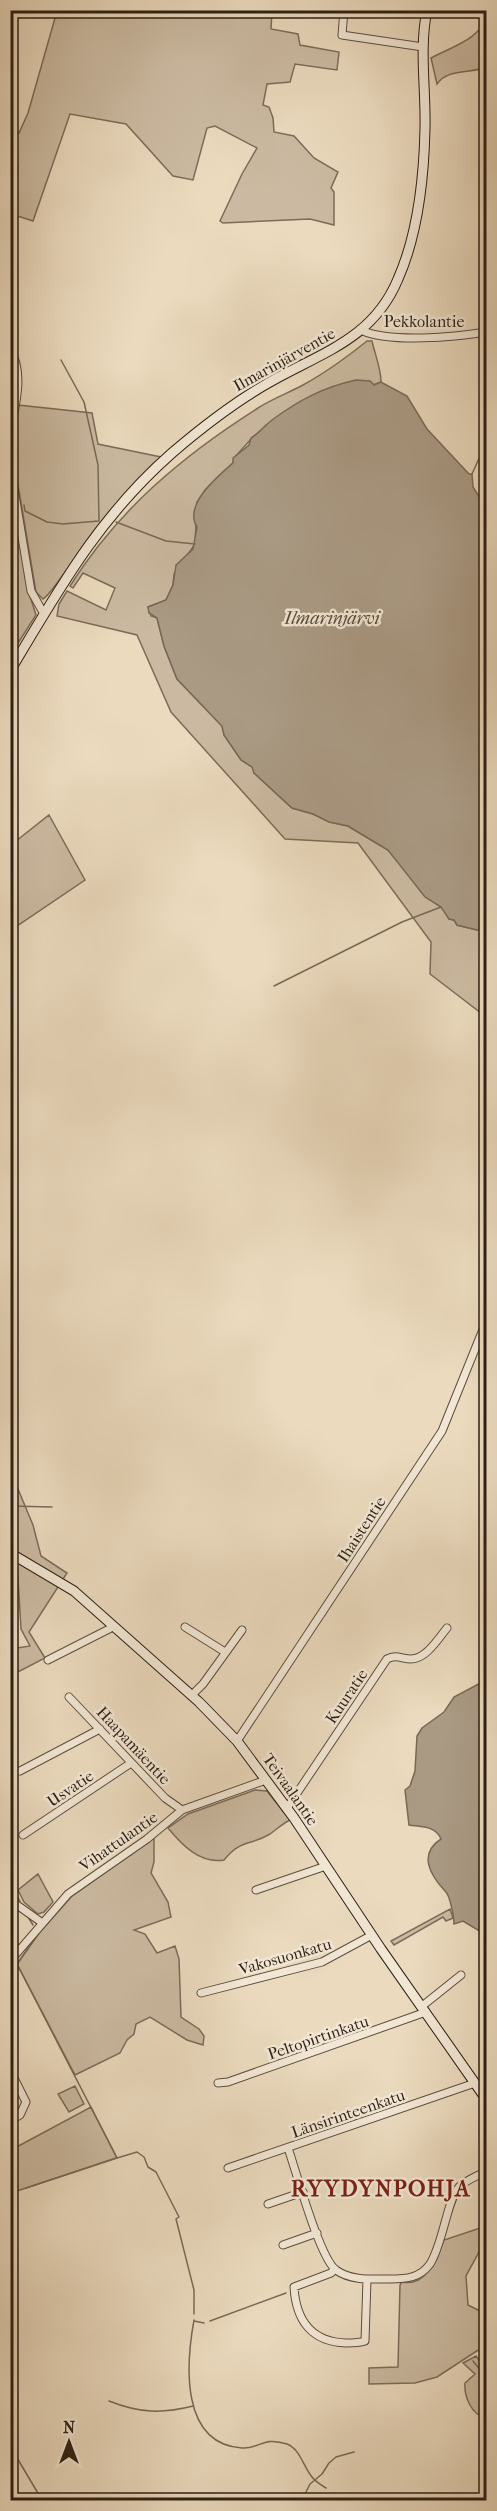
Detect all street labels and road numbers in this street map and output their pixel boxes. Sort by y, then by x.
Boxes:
street label: Pekkolantie [384,312,464,331]
street label: Ilmarinjärventie [230,324,339,395]
street label: Ihaistentie [333,1493,390,1566]
street label: Kuuratie [321,1665,372,1727]
street label: Haapamäentie [93,1702,175,1788]
street label: Teivaalantie [259,1750,322,1829]
street label: Usvatie [43,1766,97,1811]
street label: Vihattulantie [75,1807,161,1876]
street label: Vakosuonkatu [236,1934,334,1979]
street label: Peltopirtinkatu [265,2011,371,2064]
street label: Länsirinteenkatu [289,2085,407,2142]

